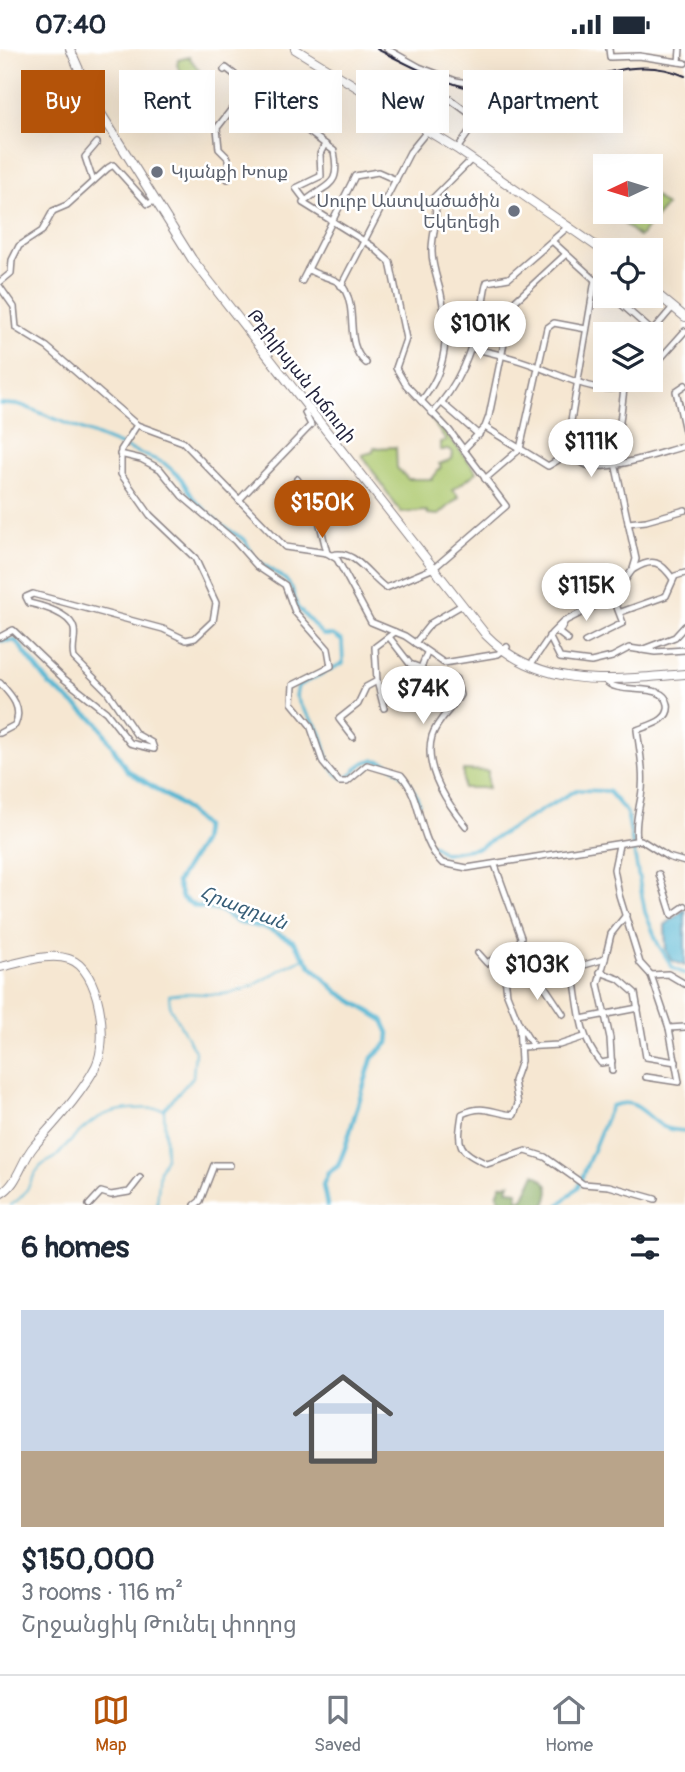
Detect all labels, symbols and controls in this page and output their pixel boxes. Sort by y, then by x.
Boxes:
text: 07:40 [35,9,106,41]
chip: Buy [21,70,105,133]
chip: Rent [119,70,215,133]
chip: Filters [229,70,342,133]
chip: New [356,70,449,133]
chip: Apartment [463,70,623,133]
north arrow [593,154,663,224]
map controls [593,154,663,392]
place label: Կյանքի Խոսք [171,161,288,184]
marker: Կյանքի Խոսք [149,164,165,180]
place label: Սուրբ Աստվածածին Եկեղեցի [316,190,500,234]
marker: Սուրբ Աստվածածին Եկեղեցի [506,203,522,219]
button: locate [593,238,663,308]
pin: $101K [431,301,529,361]
street label: Թբիլիսյան խճուղի [242,305,361,448]
text: $101K [450,309,510,338]
button: layers [593,322,663,392]
pin: $111K [542,419,640,479]
text: $111K [564,427,618,456]
pin: $150K [273,481,371,540]
text: $150K [290,488,354,517]
pin: $115K [537,563,635,623]
text: $115K [558,571,614,600]
pin: $74K [382,667,464,726]
text: $74K [397,674,449,703]
water label: Հրազդան [197,880,292,936]
pin: $103K [488,943,586,1002]
text: $103K [505,950,569,979]
icon: filters [626,1228,664,1266]
text: 6 homes [21,1229,129,1266]
icon: home [280,1356,406,1482]
text: $150,000 [21,1541,155,1578]
text: 3 rooms · 116 m² [21,1578,183,1607]
text: Շրջանցիկ Թունել փողոց [21,1610,297,1639]
tab: Map [92,1691,130,1757]
tab: Saved [314,1691,361,1757]
tab: Home [545,1691,593,1757]

